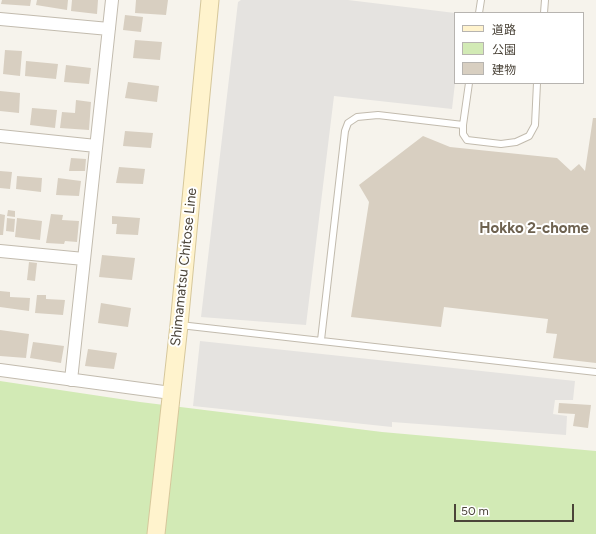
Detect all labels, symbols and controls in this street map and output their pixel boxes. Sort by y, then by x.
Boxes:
legend [454,12,584,84]
text: 道路 [492,23,516,37]
text: 公園 [492,43,516,57]
text: 建物 [492,63,516,77]
street label: Shimamatsu Chitose Line [167,187,201,347]
district label: Hokko 2-chome [479,220,589,238]
scale bar [456,496,576,522]
text: 50 m [461,504,489,518]

